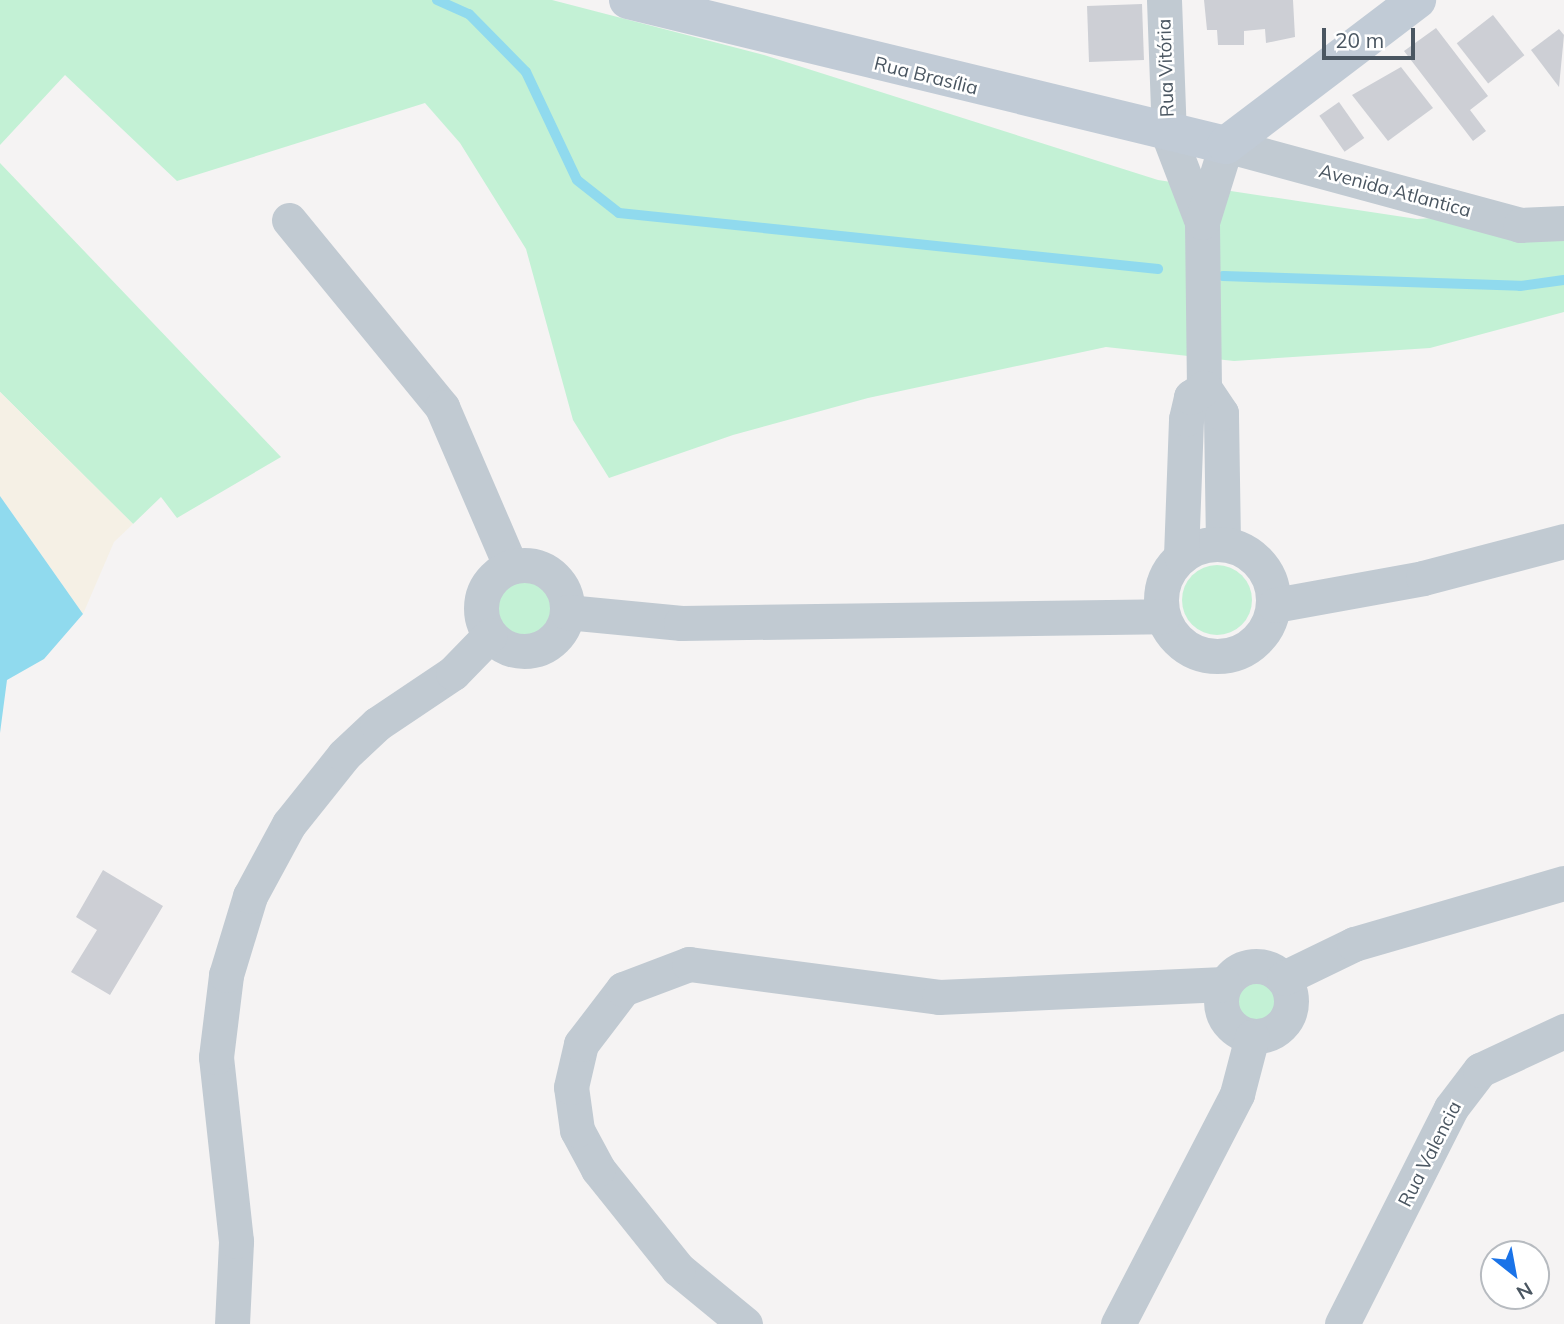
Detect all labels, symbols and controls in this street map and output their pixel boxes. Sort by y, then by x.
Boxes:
scale bar [1326,14,1419,58]
street label: Rua Vitória [1153,18,1179,118]
text: 20 m [1335,27,1384,53]
street label: Rua Brasília [872,52,980,100]
street label: Avenida Atlantica [1316,160,1474,222]
street label: Rua Valencia [1394,1097,1466,1211]
north arrow [1480,1240,1550,1310]
text: N [1512,1277,1537,1305]

